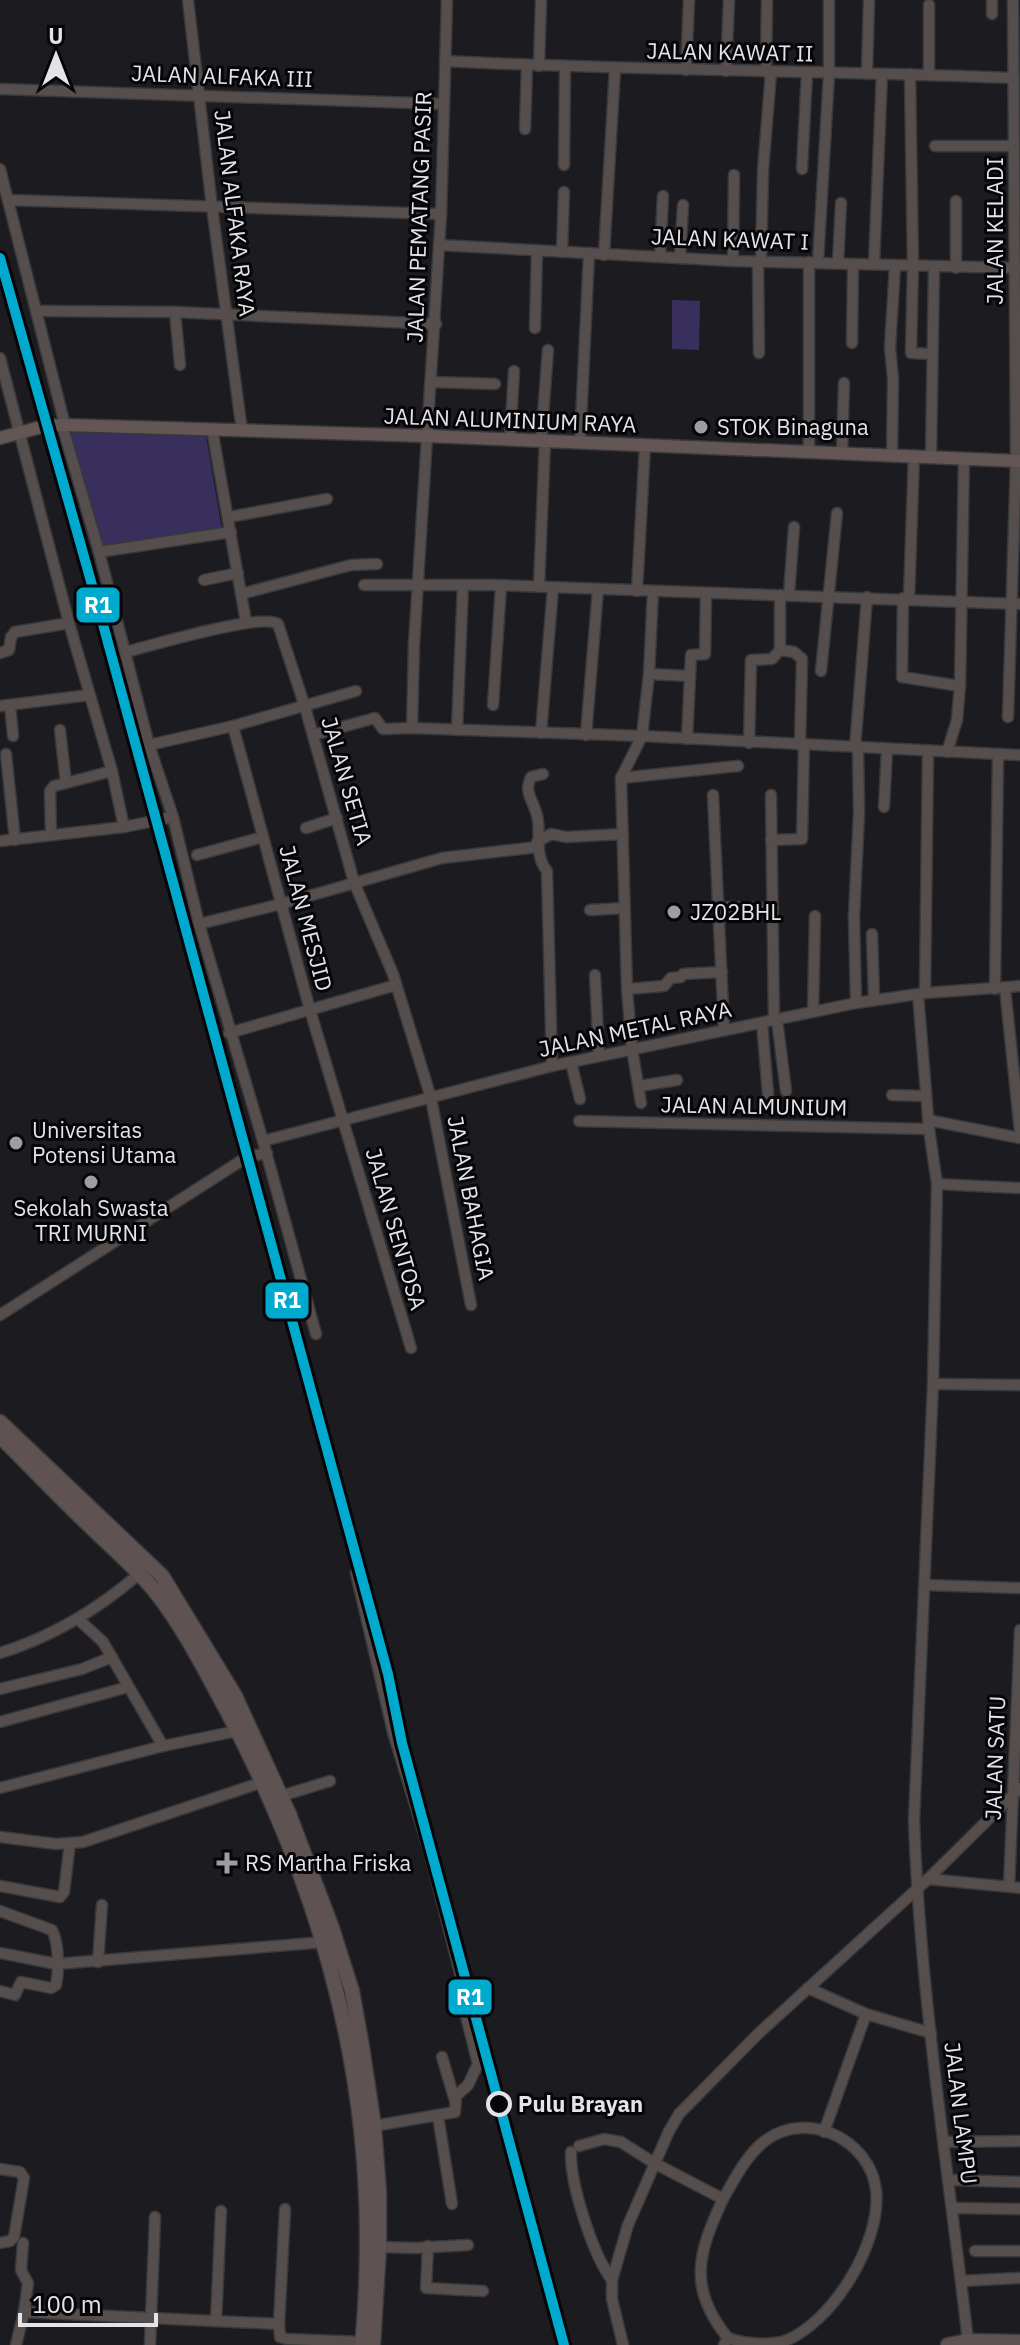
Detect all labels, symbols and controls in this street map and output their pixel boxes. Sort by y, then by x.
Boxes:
north arrow [16,16,96,96]
text: U [48,21,64,50]
street label: JALAN KAWAT II [646,36,814,67]
street label: JALAN ALFAKA III [131,58,313,93]
street label: JALAN PEMATANG PASIR [400,91,437,343]
street label: JALAN ALFAKA RAYA [208,108,263,318]
street label: JALAN KELADI [980,157,1009,305]
street label: JALAN KAWAT I [650,221,810,256]
street label: JALAN ALUMINIUM RAYA [383,401,637,438]
place label: STOK Binaguna [717,412,869,441]
marker: STOK Binaguna [692,418,710,436]
line badge: R1 [75,586,121,624]
text: R1 [84,590,112,619]
street label: JALAN SETIA [315,713,380,849]
street label: JALAN MESJID [273,842,340,994]
place label: JZ02BHL [690,897,781,926]
marker: JZ02BHL [665,903,683,921]
street label: JALAN METAL RAYA [536,994,734,1063]
street label: JALAN ALMUNIUM [661,1089,848,1122]
street label: JALAN BAHAGIA [441,1113,502,1283]
place label: Universitas Potensi Utama [32,1115,176,1169]
marker: Universitas Potensi Utama [7,1134,25,1152]
street label: JALAN SENTOSA [359,1144,433,1313]
marker: Sekolah Swasta TRI MURNI [82,1173,100,1191]
place label: Sekolah Swasta TRI MURNI [13,1193,169,1247]
line badge: R1 [264,1281,310,1320]
text: R1 [273,1285,301,1314]
street label: JALAN SATU [978,1695,1011,1821]
place label: RS Martha Friska [245,1848,412,1877]
marker: RS Martha Friska [216,1852,238,1874]
line badge: R1 [447,1978,493,2016]
text: R1 [456,1982,484,2011]
street label: JALAN LAMPU [938,2040,985,2186]
place label: Pulu Brayan [518,2089,643,2118]
marker: Pulu Brayan [487,2092,511,2116]
scale bar [20,2277,156,2327]
text: 100 m [32,2288,102,2320]

